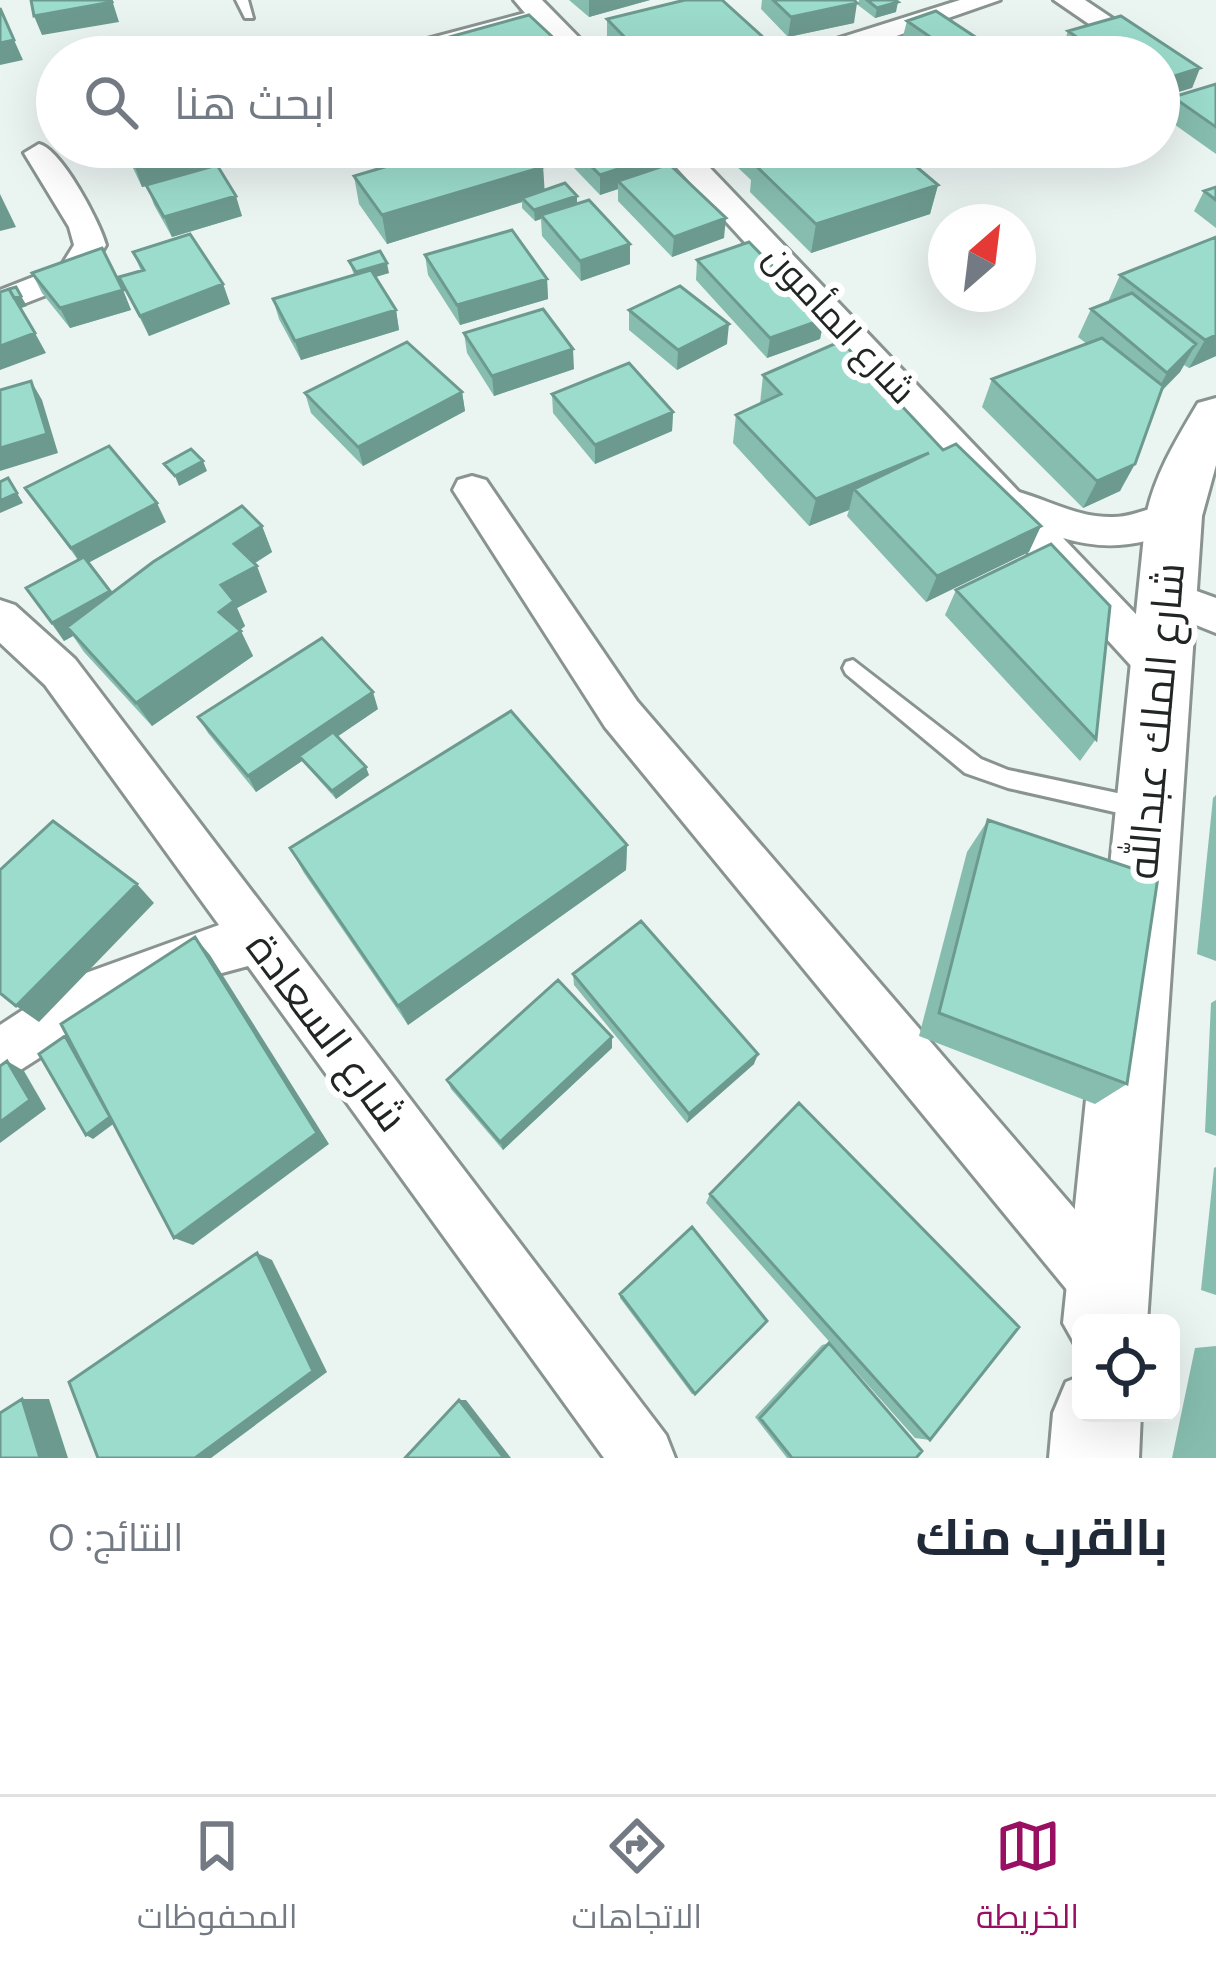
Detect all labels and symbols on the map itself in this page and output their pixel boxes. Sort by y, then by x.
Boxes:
north arrow [928,204,1036,312]
street label: شارع المأمون [753,234,926,414]
street label: شارع الملك عبدالله [1115,561,1197,881]
street label: شارع السعادة [234,921,420,1143]

